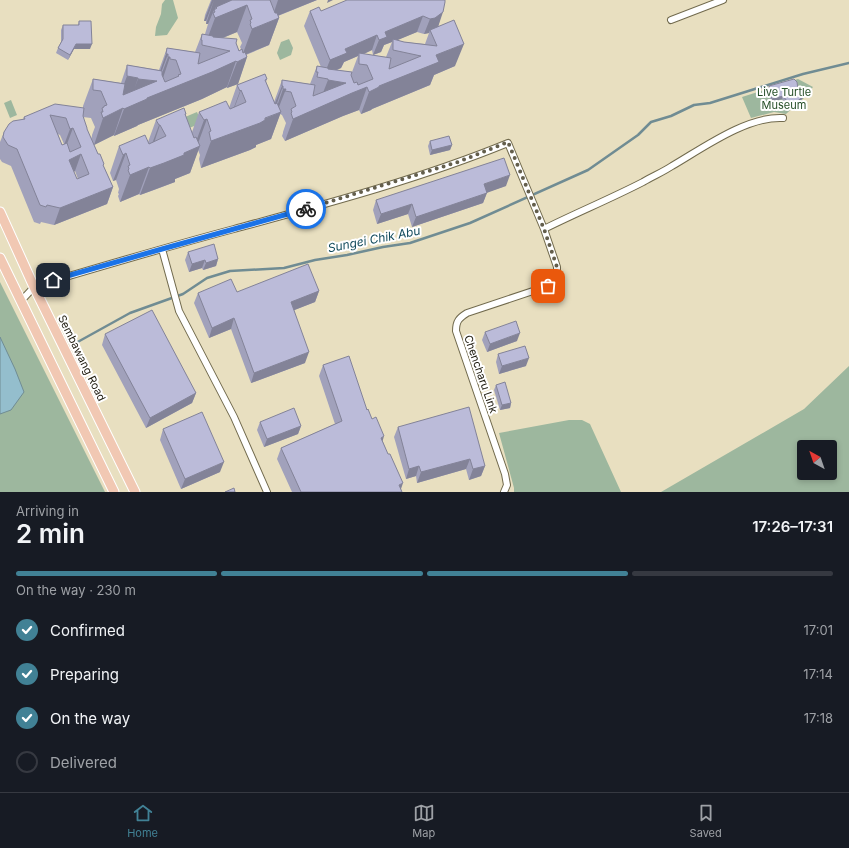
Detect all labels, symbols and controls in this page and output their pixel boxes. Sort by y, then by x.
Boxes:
park label: Live Turtle Museum [757,85,811,112]
courier [286,189,326,229]
icon: bike [295,198,317,220]
water label: Sungei Chik Abu [326,223,422,255]
pin [36,263,70,297]
icon: home [42,269,64,291]
pin [531,269,565,303]
icon: bag [537,275,559,297]
street label: Sembawang Road [55,313,109,403]
street label: Chencharu Link [461,333,501,415]
north arrow [797,440,837,480]
map controls [797,440,837,480]
text: Arriving in [16,503,79,519]
text: 17:26–17:31 [752,517,833,536]
text: 2 min [16,518,85,549]
text: On the way · 230 m [16,582,136,598]
icon: check [16,619,38,641]
text: Confirmed [50,621,125,640]
text: 17:01 [804,622,833,638]
icon: check [16,663,38,685]
text: Preparing [50,665,119,684]
text: 17:14 [803,666,833,682]
icon: check [16,707,38,729]
text: On the way [50,709,130,728]
text: 17:18 [804,710,833,726]
text: Delivered [50,753,117,772]
tab: Home [127,802,158,840]
tab: Map [412,802,435,840]
tab: Saved [690,802,722,840]

